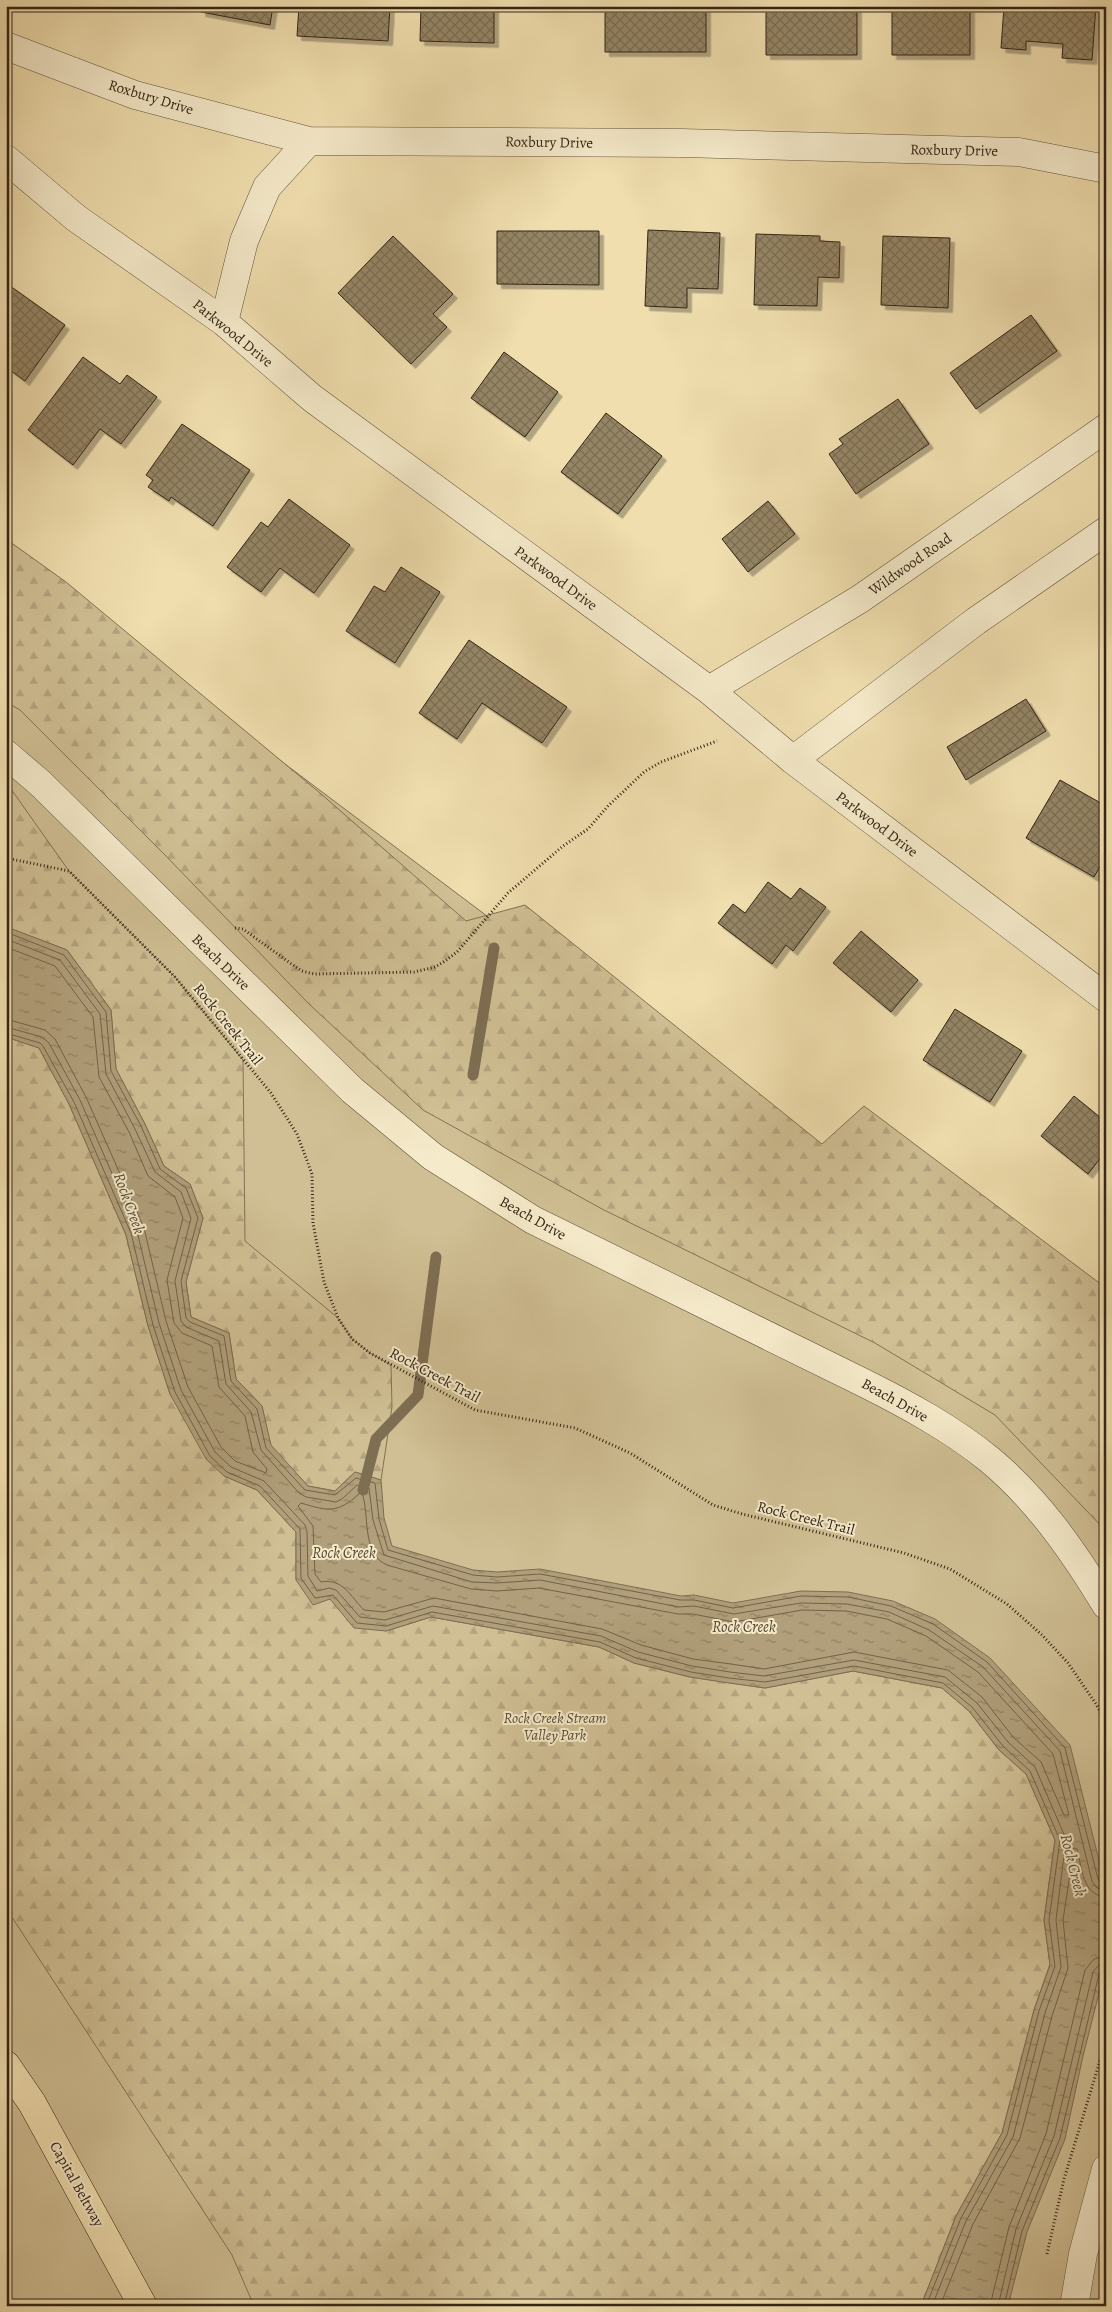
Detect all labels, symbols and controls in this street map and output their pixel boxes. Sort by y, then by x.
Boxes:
street label: Roxbury Drive [106,75,196,120]
street label: Roxbury Drive [505,131,593,153]
street label: Roxbury Drive [910,139,998,161]
street label: Parkwood Drive [189,294,278,372]
street label: Wildwood Road [864,527,956,601]
street label: Parkwood Drive [510,541,602,615]
street label: Parkwood Drive [832,786,922,862]
street label: Beach Drive [188,929,255,995]
street label: Rock Creek Trail [189,979,267,1069]
water label: Rock Creek [108,1170,150,1237]
street label: Beach Drive [496,1191,570,1245]
street label: Rock Creek Trail [386,1343,484,1407]
street label: Beach Drive [858,1373,932,1427]
street label: Rock Creek Trail [755,1496,857,1540]
water label: Rock Creek [312,1542,376,1564]
water label: Rock Creek [712,1616,776,1638]
park label: Rock Creek Stream Valley Park [504,1708,606,1745]
water label: Rock Creek [1055,1832,1091,1899]
street label: Capital Beltway [45,2138,109,2231]

